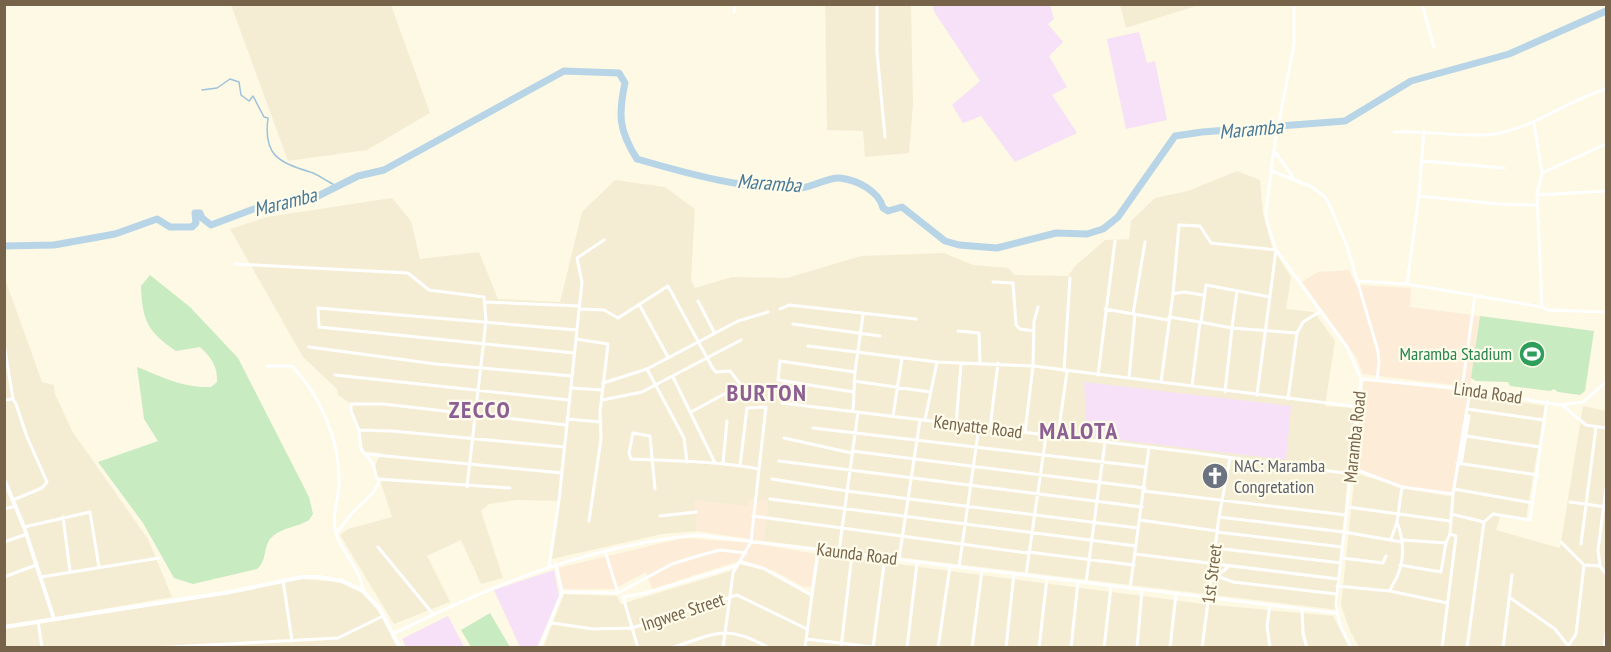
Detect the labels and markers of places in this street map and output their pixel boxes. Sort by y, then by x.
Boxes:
sports icon: Maramba Stadium [1517,339,1547,369]
place label: Maramba Stadium [1400,342,1512,365]
place label: NAC: Maramba Congretation [1234,454,1325,498]
church icon: NAC: Maramba Congretation [1200,461,1230,491]

